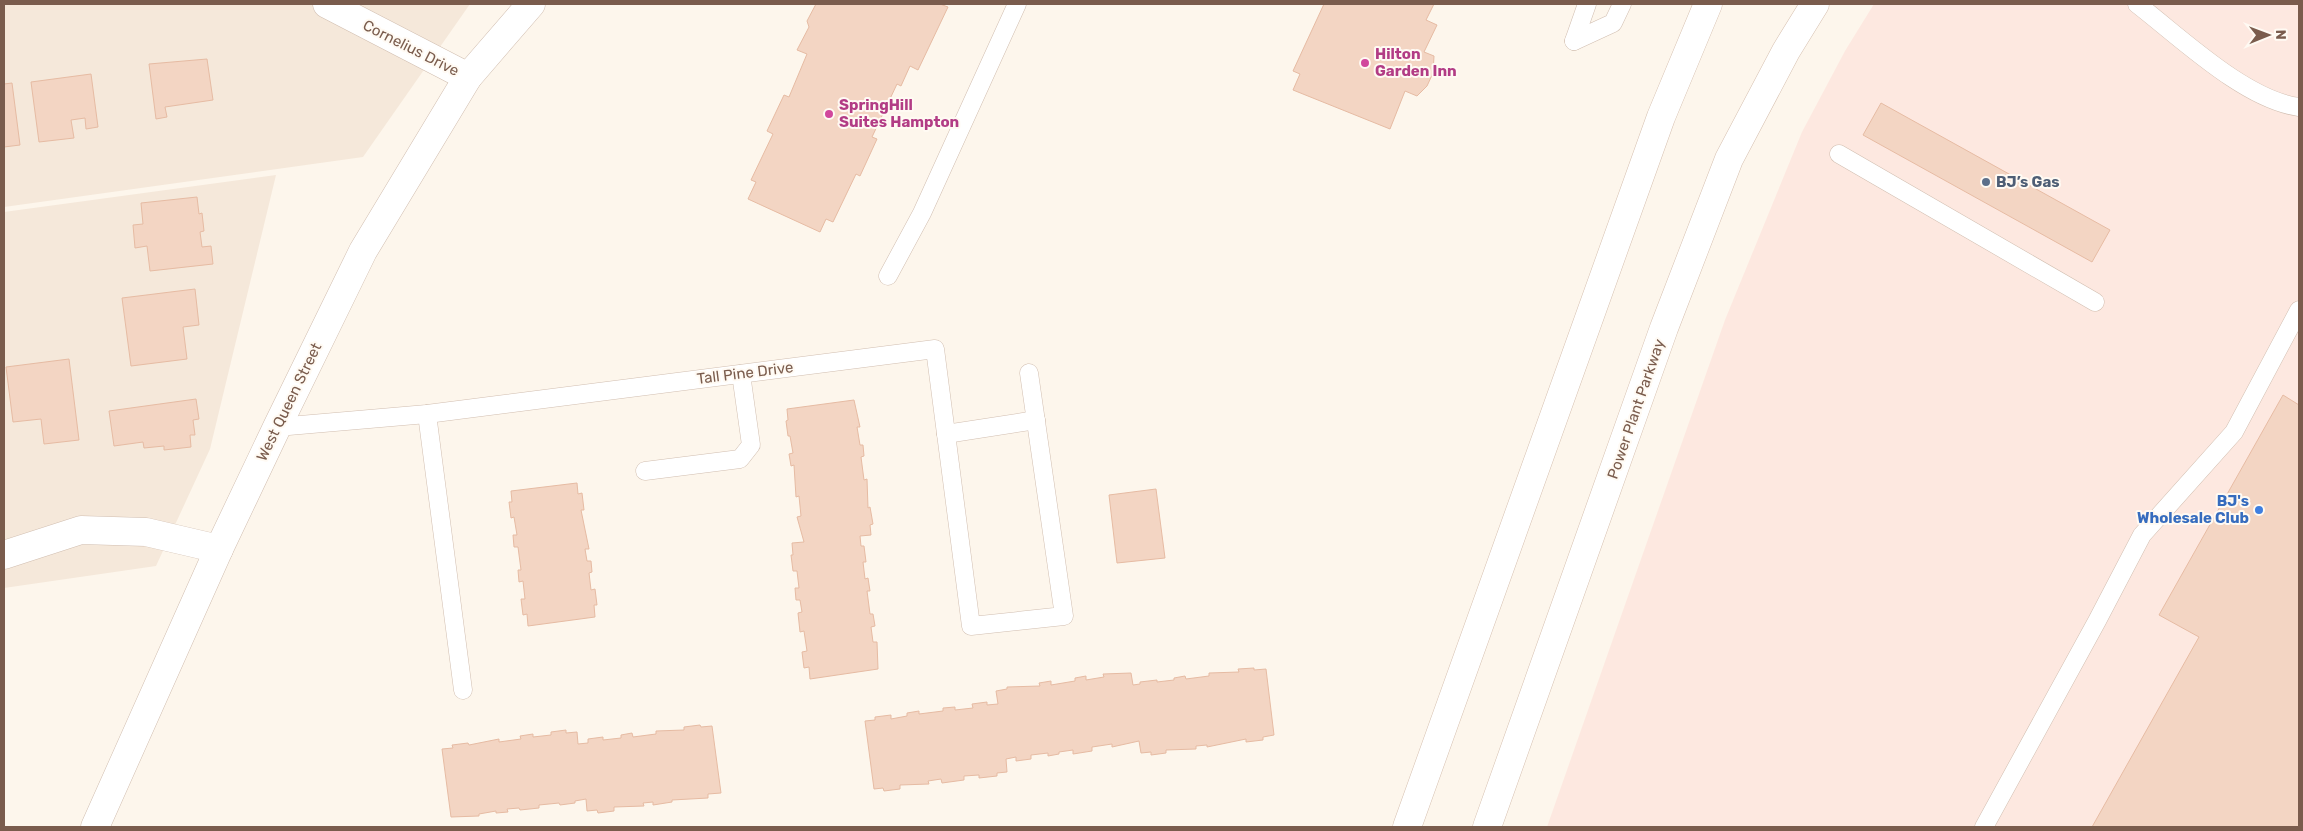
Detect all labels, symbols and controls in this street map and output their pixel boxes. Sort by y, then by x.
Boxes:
north arrow [2243,10,2293,60]
street label: Cornelius Drive [360,16,462,80]
text: N [2272,30,2289,40]
place label: Hilton Garden Inn [1375,45,1457,80]
marker: Hilton Garden Inn [1359,57,1371,69]
place label: SpringHill Suites Hampton [839,96,959,131]
marker: SpringHill Suites Hampton [823,108,835,120]
place label: BJ’s Gas [1996,173,2060,191]
marker: BJ’s Gas [1980,176,1992,188]
street label: Power Plant Parkway [1604,337,1668,481]
street label: West Queen Street [253,340,326,464]
street label: Tall Pine Drive [696,358,794,388]
place label: BJ's Wholesale Club [2137,492,2249,527]
marker: BJ's Wholesale Club [2253,504,2265,516]

